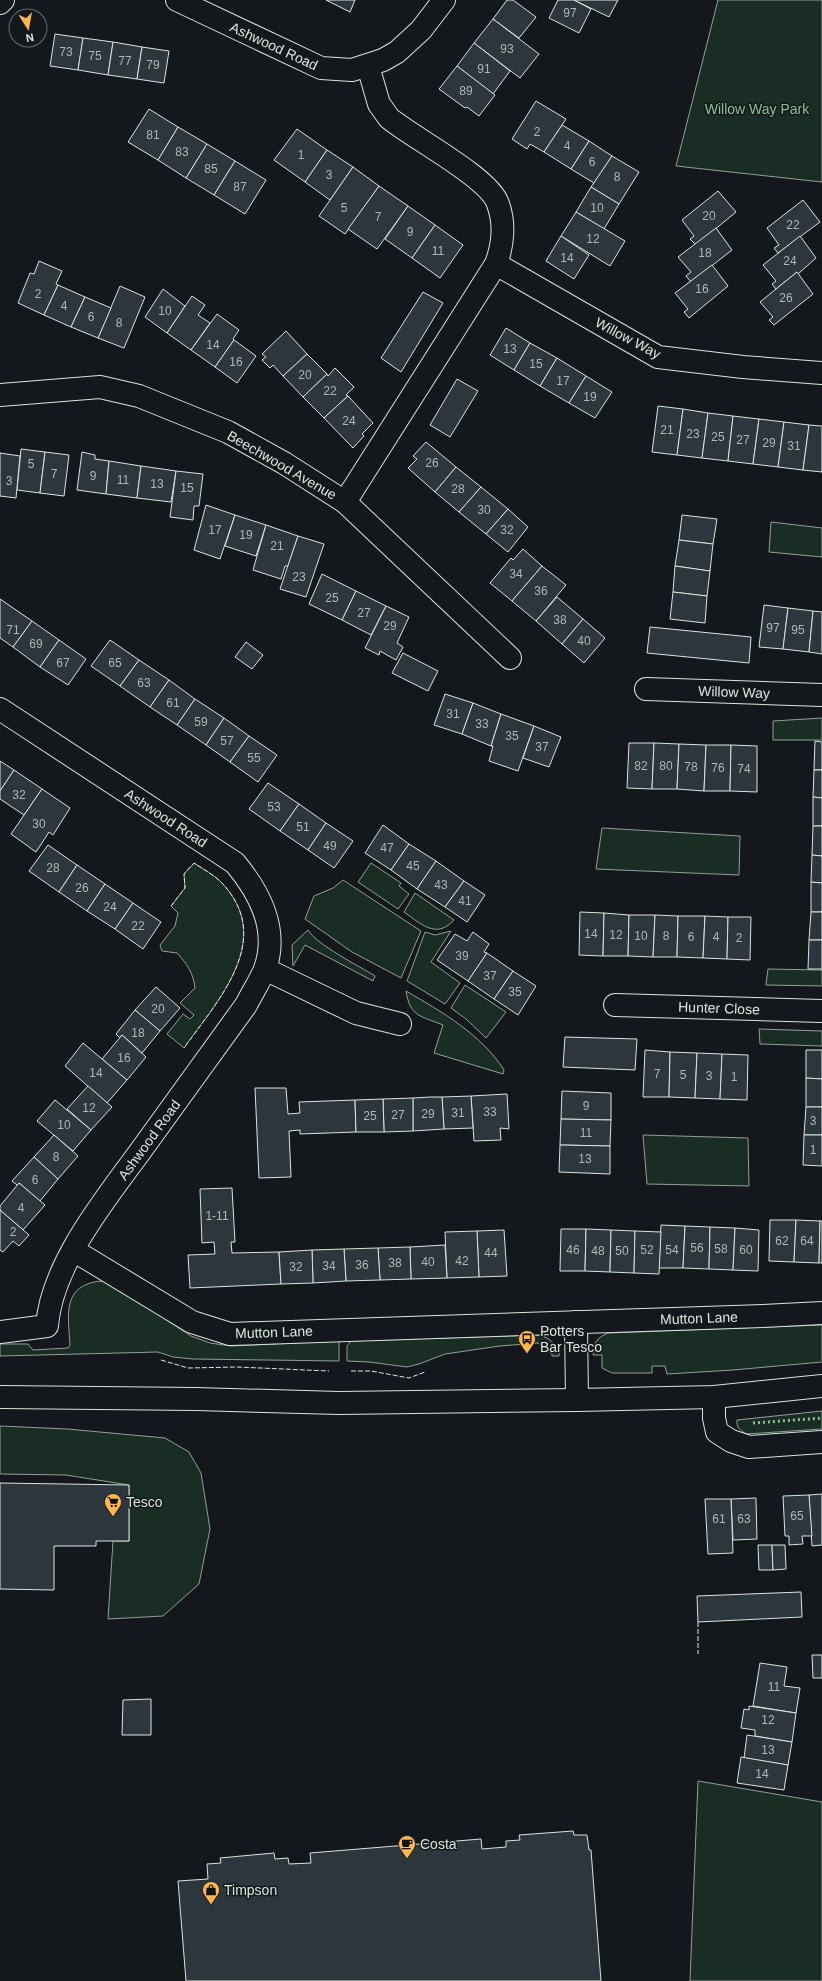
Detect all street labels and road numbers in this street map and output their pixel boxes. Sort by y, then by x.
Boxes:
street label: Ashwood Road [228,19,320,73]
street label: Willow Way [593,314,663,362]
street label: Beechwood Avenue [225,427,340,503]
street label: Willow Way [698,683,770,701]
street label: Ashwood Road [122,785,210,851]
street label: Hunter Close [678,999,760,1017]
street label: Ashwood Road [115,1097,183,1183]
street label: Mutton Lane [660,1309,738,1327]
street label: Mutton Lane [235,1323,313,1341]

